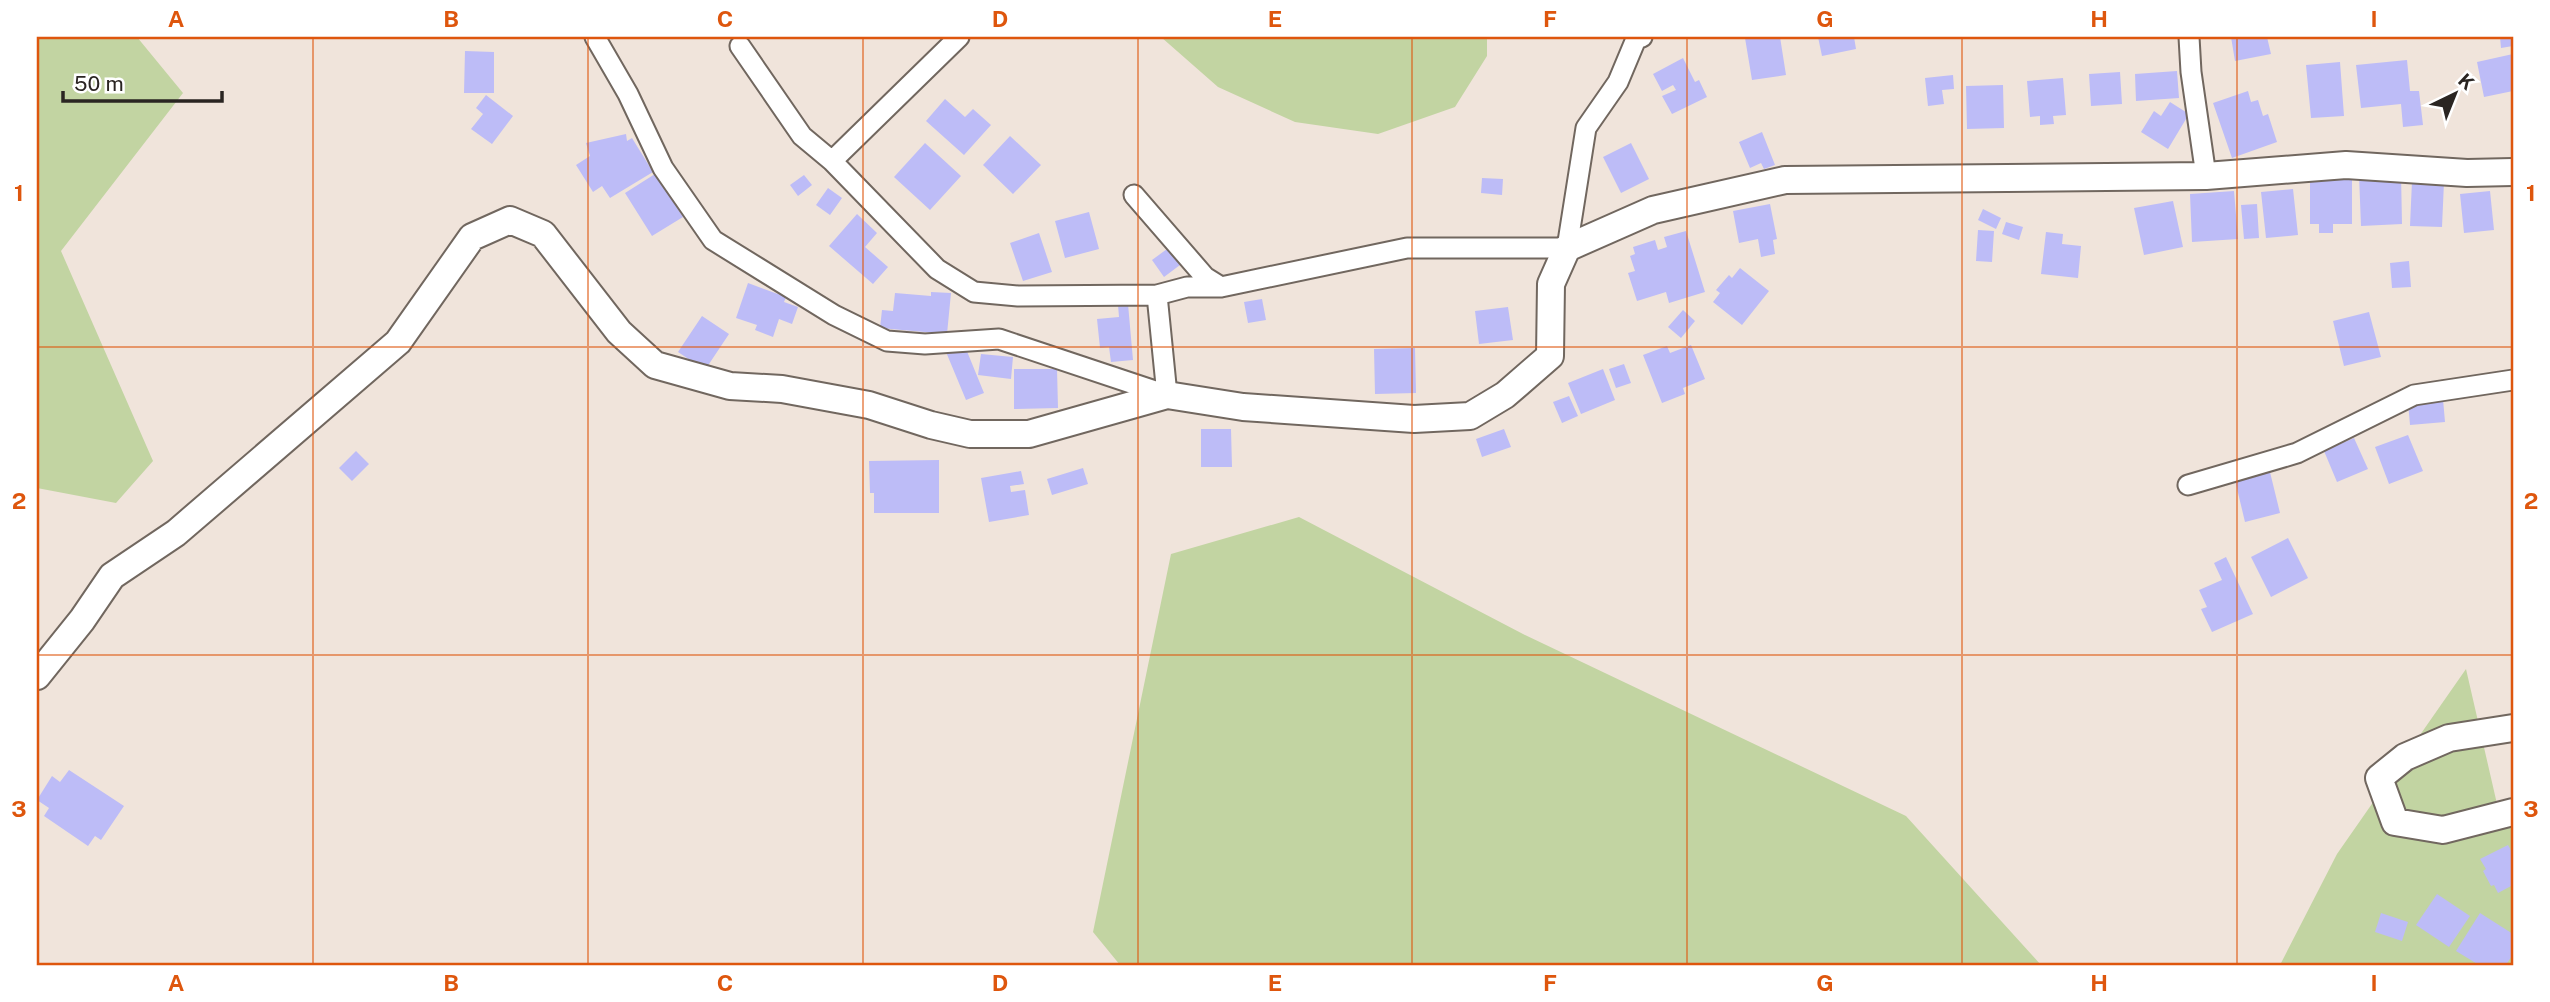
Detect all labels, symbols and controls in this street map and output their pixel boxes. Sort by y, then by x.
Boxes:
text: A [168,5,185,32]
text: B [443,5,459,32]
text: C [717,5,733,32]
text: D [992,5,1008,32]
text: E [1268,5,1282,32]
text: F [1543,5,1557,32]
text: G [1816,5,1834,32]
text: H [2090,5,2108,32]
text: I [2370,5,2378,32]
scale bar [63,60,222,104]
north arrow [2420,60,2490,130]
text: K [2454,69,2479,95]
text: 50 m [74,71,124,96]
text: 1 [14,179,24,206]
text: 1 [2526,179,2536,206]
text: 2 [12,487,26,514]
text: 2 [2524,487,2538,514]
text: 3 [11,795,27,822]
text: 3 [2523,795,2539,822]
text: A [168,969,185,996]
text: B [443,969,459,996]
text: C [717,969,733,996]
text: D [992,969,1008,996]
text: E [1268,969,1282,996]
text: F [1543,969,1557,996]
text: G [1816,969,1834,996]
text: H [2090,969,2108,996]
text: I [2370,969,2378,996]

